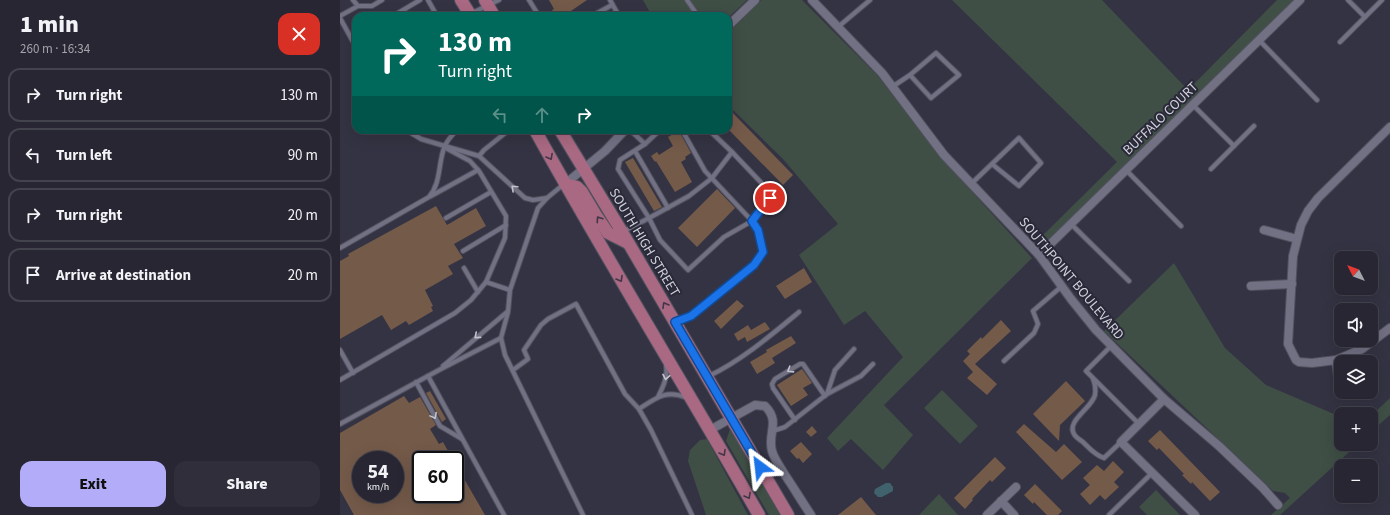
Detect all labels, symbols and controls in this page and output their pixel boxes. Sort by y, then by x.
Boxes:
text: 1 min [20,7,79,42]
button: close [278,13,320,55]
text: 130 m [438,22,512,62]
icon: right [372,28,424,80]
text: 260 m · 16:34 [20,40,90,58]
text: Turn right [438,59,512,84]
street label: BUFFALO COURT [1119,77,1203,160]
icon: right [22,84,44,106]
text: Turn right [56,85,122,106]
text: 130 m [280,85,318,106]
icon: left [489,104,511,126]
icon: ahead [531,104,553,126]
icon: right [573,104,595,126]
icon: left [22,144,44,166]
text: Turn left [56,145,112,166]
text: 90 m [288,145,318,166]
one-way arrow [545,153,552,160]
pin [753,181,787,215]
street label: SOUTH HIGH STREET [604,184,685,301]
one-way arrow [511,186,519,193]
icon: arrive [759,187,781,209]
icon: right [22,204,44,226]
text: Turn right [56,205,122,226]
text: 20 m [288,205,318,226]
street label: SOUTHPOINT BOULEVARD [1014,213,1129,344]
one-way arrow [597,217,604,224]
north arrow [1334,251,1378,295]
map controls [1334,251,1378,503]
icon: arrive [22,264,44,286]
text: Arrive at destination [56,265,191,286]
text: 20 m [288,265,318,286]
one-way arrow [616,275,623,282]
one-way arrow [663,302,670,309]
button: sound [1334,303,1378,347]
one-way arrow [475,332,482,339]
button: layers [1334,355,1378,399]
one-way arrow [788,365,795,372]
one-way arrow [662,373,670,380]
button: + [1334,407,1378,451]
one-way arrow [429,412,437,419]
position arrow [739,446,781,488]
one-way arrow [719,449,726,456]
speed limit sign: 60 [412,451,464,503]
text: 54 [367,458,389,486]
button: − [1334,459,1378,503]
button: Exit [20,461,166,507]
button: Share [174,461,320,507]
text: km/h [367,480,389,494]
one-way arrow [743,492,750,499]

